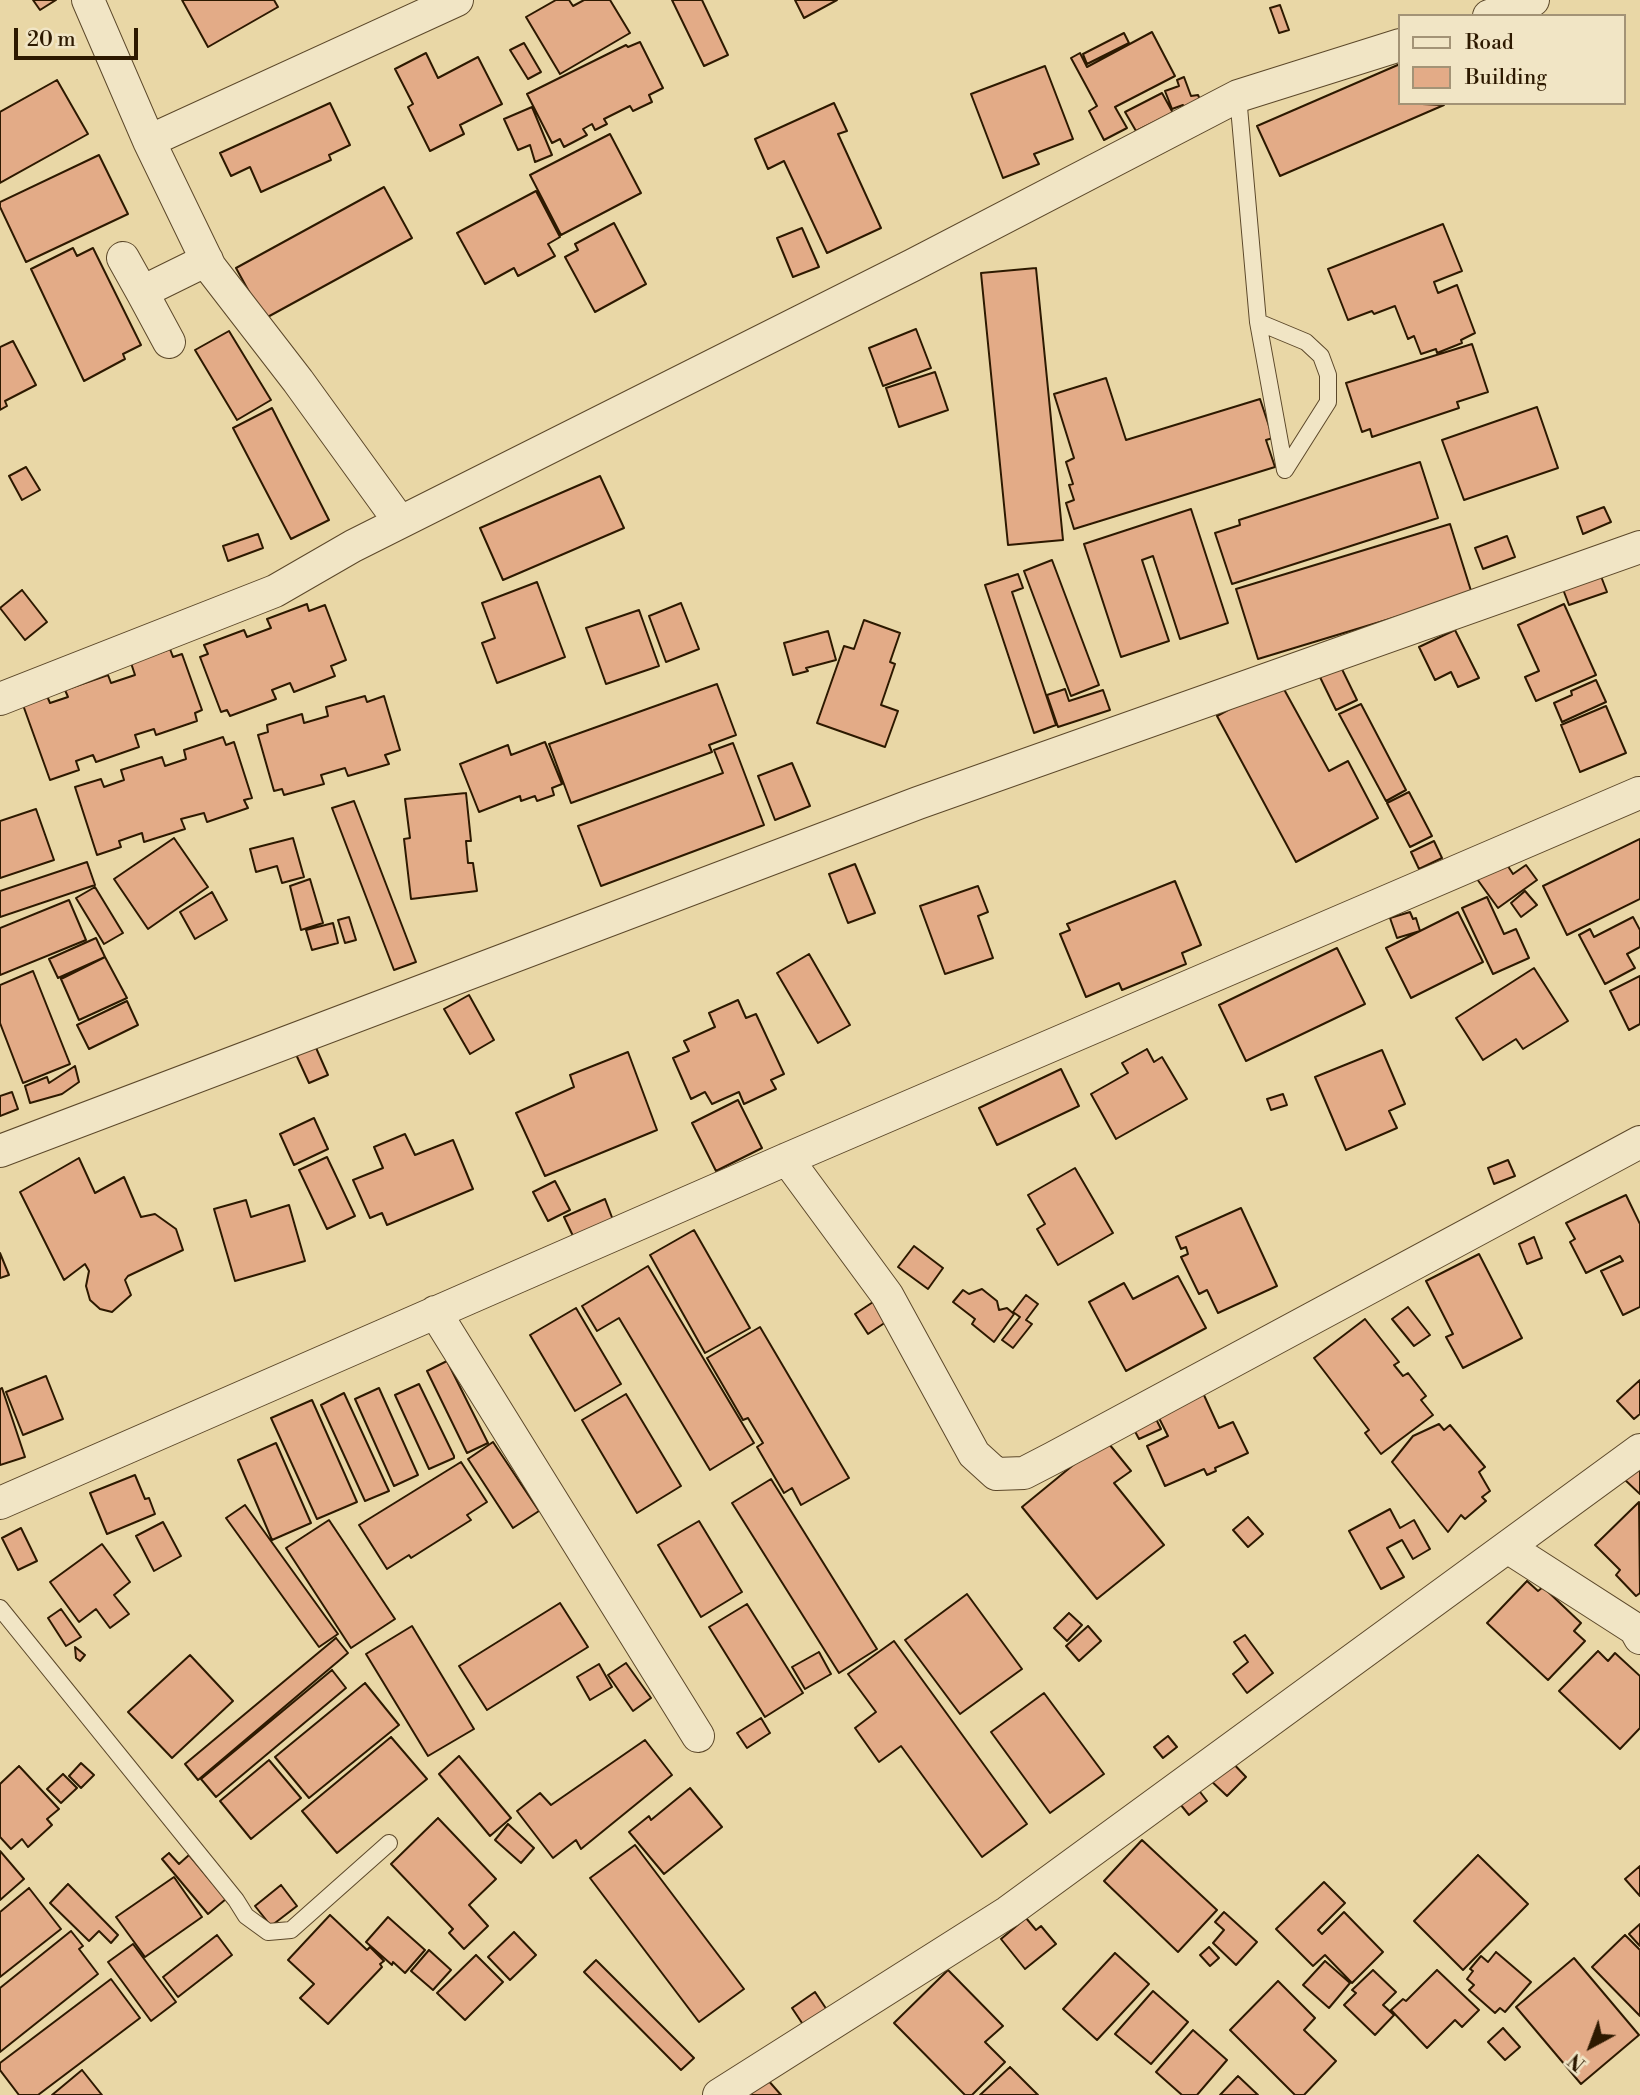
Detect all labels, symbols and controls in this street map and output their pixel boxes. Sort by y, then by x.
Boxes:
scale bar [18,14,142,58]
legend [1398,14,1626,105]
text: 20 m [27,27,76,53]
text: Road [1465,30,1514,56]
text: Building [1465,65,1547,91]
north arrow [1556,2011,1626,2081]
text: N [1564,2048,1591,2076]

